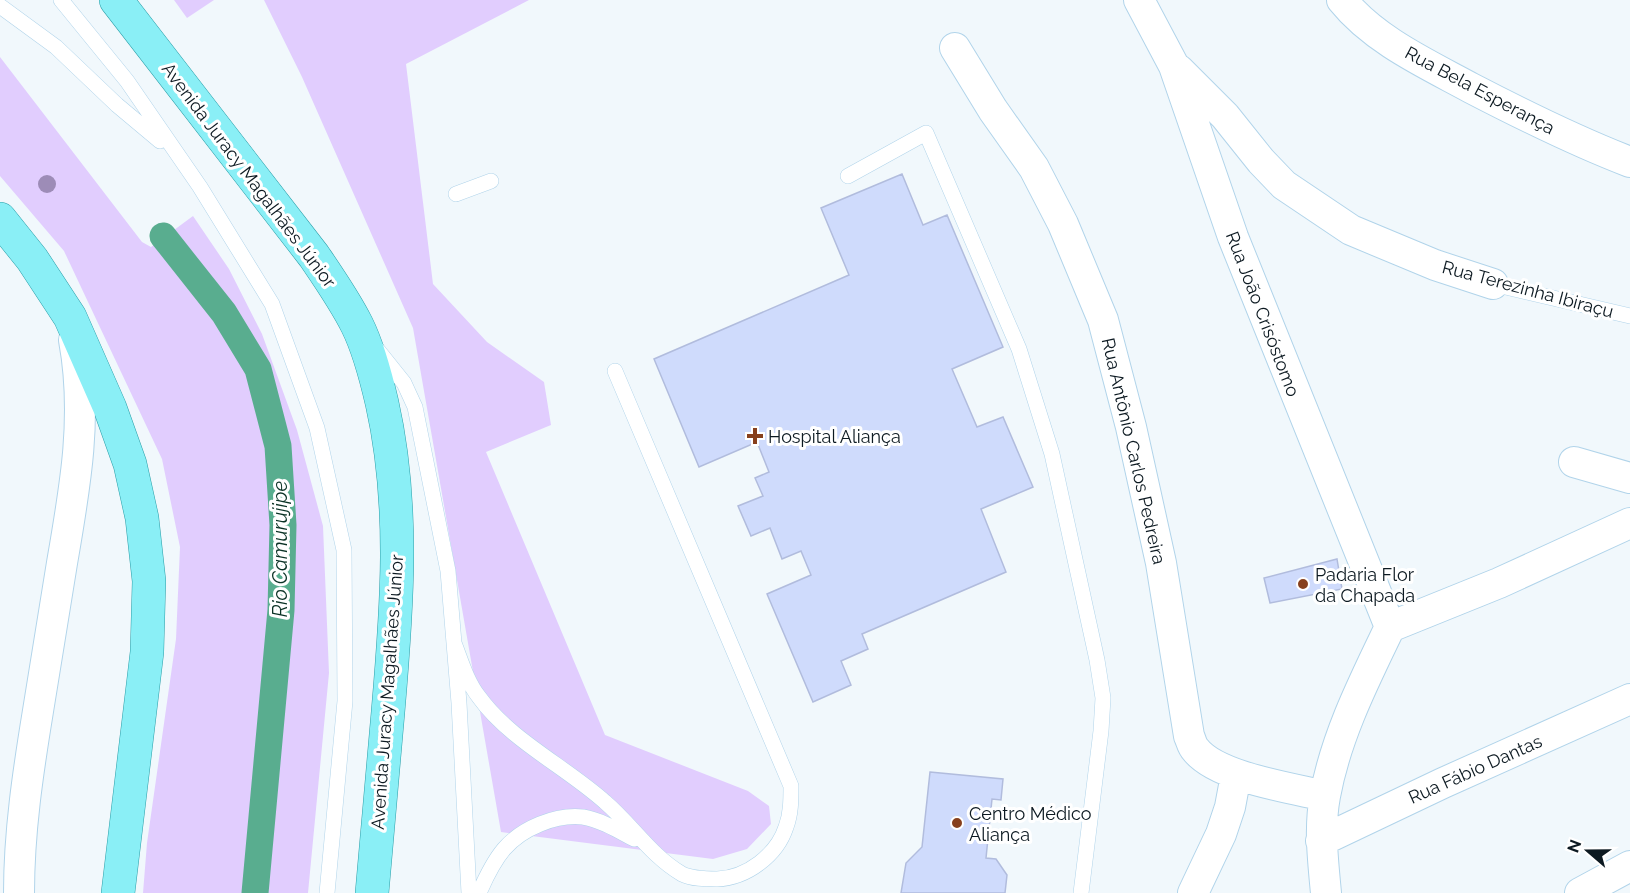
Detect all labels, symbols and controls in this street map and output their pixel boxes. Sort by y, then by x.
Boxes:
street label: Rua Bela Esperança [1402,42,1558,138]
street label: Avenida Juracy Magalhães Júnior [158,59,341,292]
street label: Rua João Crisóstomo [1222,229,1304,400]
street label: Rua Terezinha Ibiraçu [1440,256,1616,322]
street label: Rua Antônio Carlos Pedreira [1098,336,1170,566]
place label: Hospital Aliança [768,426,901,447]
marker: Hospital Aliança [746,427,764,445]
water label: Rio Camurujipe [268,480,292,617]
street label: Avenida Juracy Magalhães Júnior [367,553,407,830]
place label: Padaria Flor da Chapada [1315,564,1415,606]
marker: Padaria Flor da Chapada [1296,577,1310,591]
street label: Rua Fábio Dantas [1405,730,1545,808]
place label: Centro Médico Aliança [969,803,1092,845]
marker: Centro Médico Aliança [950,816,964,830]
north arrow [1558,821,1618,881]
text: N [1563,837,1585,855]

